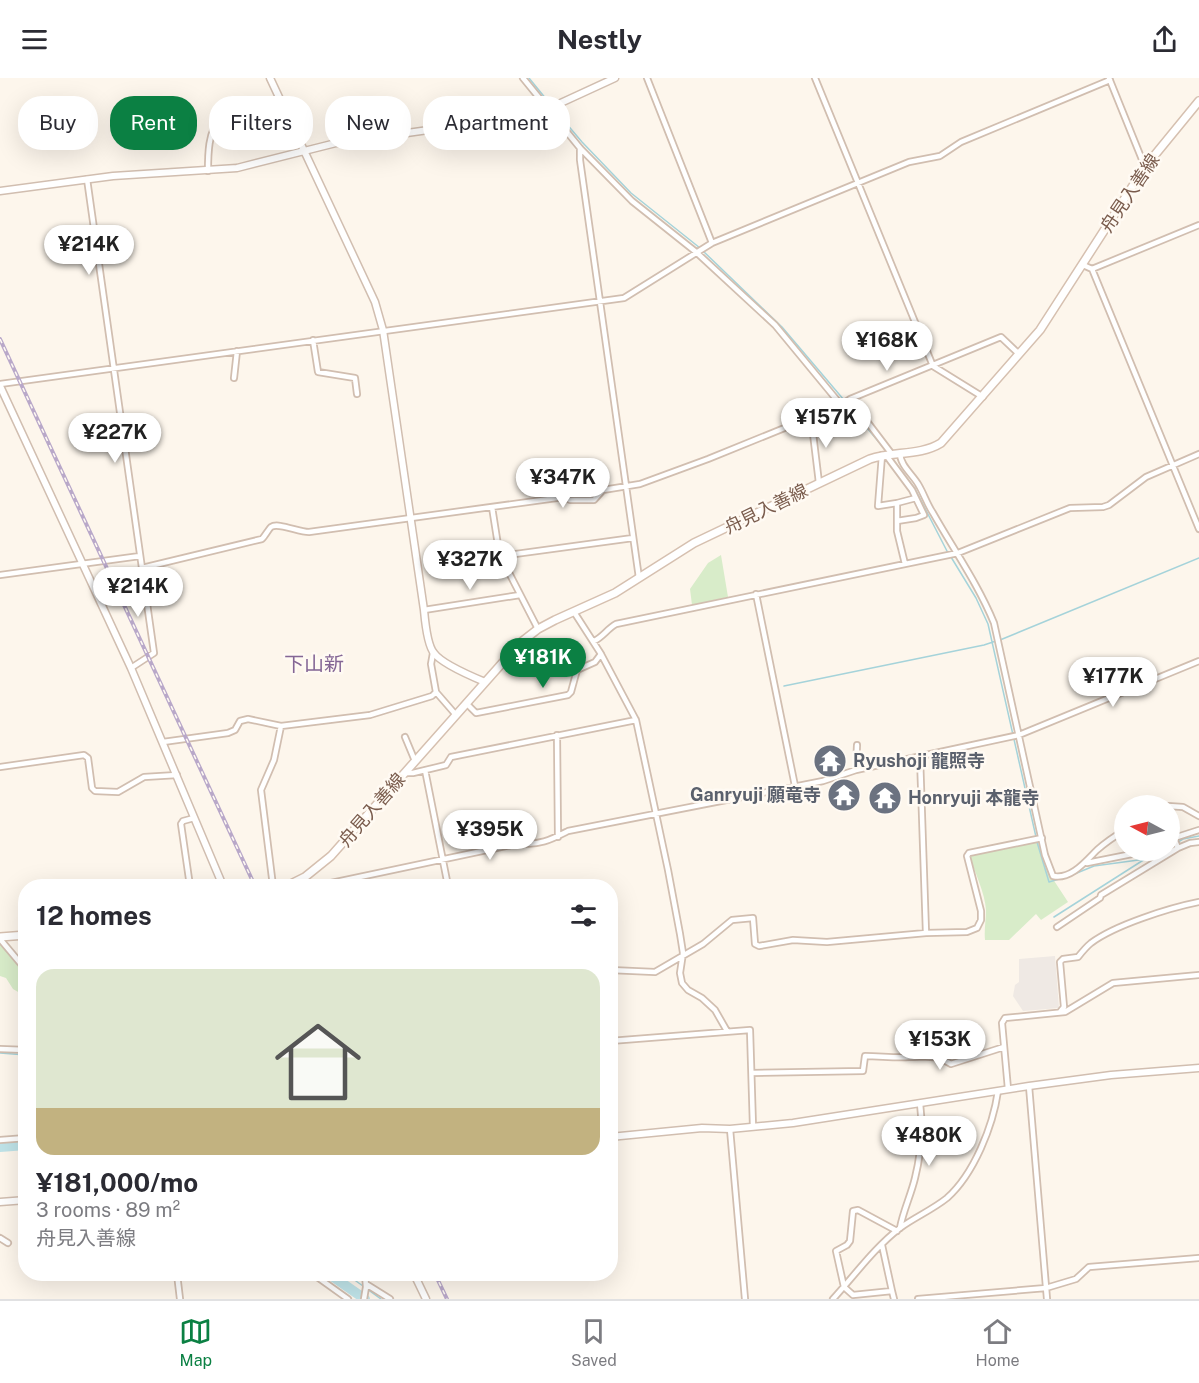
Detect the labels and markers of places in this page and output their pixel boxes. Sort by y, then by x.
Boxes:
pin: ¥214K [47,225,131,276]
pin: ¥168K [845,321,929,372]
pin: ¥157K [784,398,868,449]
pin: ¥227K [73,413,157,464]
pin: ¥347K [521,458,605,509]
pin: ¥327K [428,540,512,591]
pin: ¥214K [96,567,180,618]
pin: ¥181K [501,638,585,689]
pin: ¥177K [1071,657,1155,708]
temple icon: Ryushoji 龍照寺 [812,743,848,779]
place label: Ryushoji 龍照寺 [853,750,985,771]
temple icon: Ganryuji 願竜寺 [826,777,862,813]
temple icon: Honryuji 本龍寺 [867,780,903,816]
place label: Ganryuji 願竜寺 [690,784,821,805]
place label: Honryuji 本龍寺 [908,787,1039,808]
pin: ¥395K [448,810,532,861]
pin: ¥153K [898,1020,982,1071]
pin: ¥480K [887,1116,971,1167]

